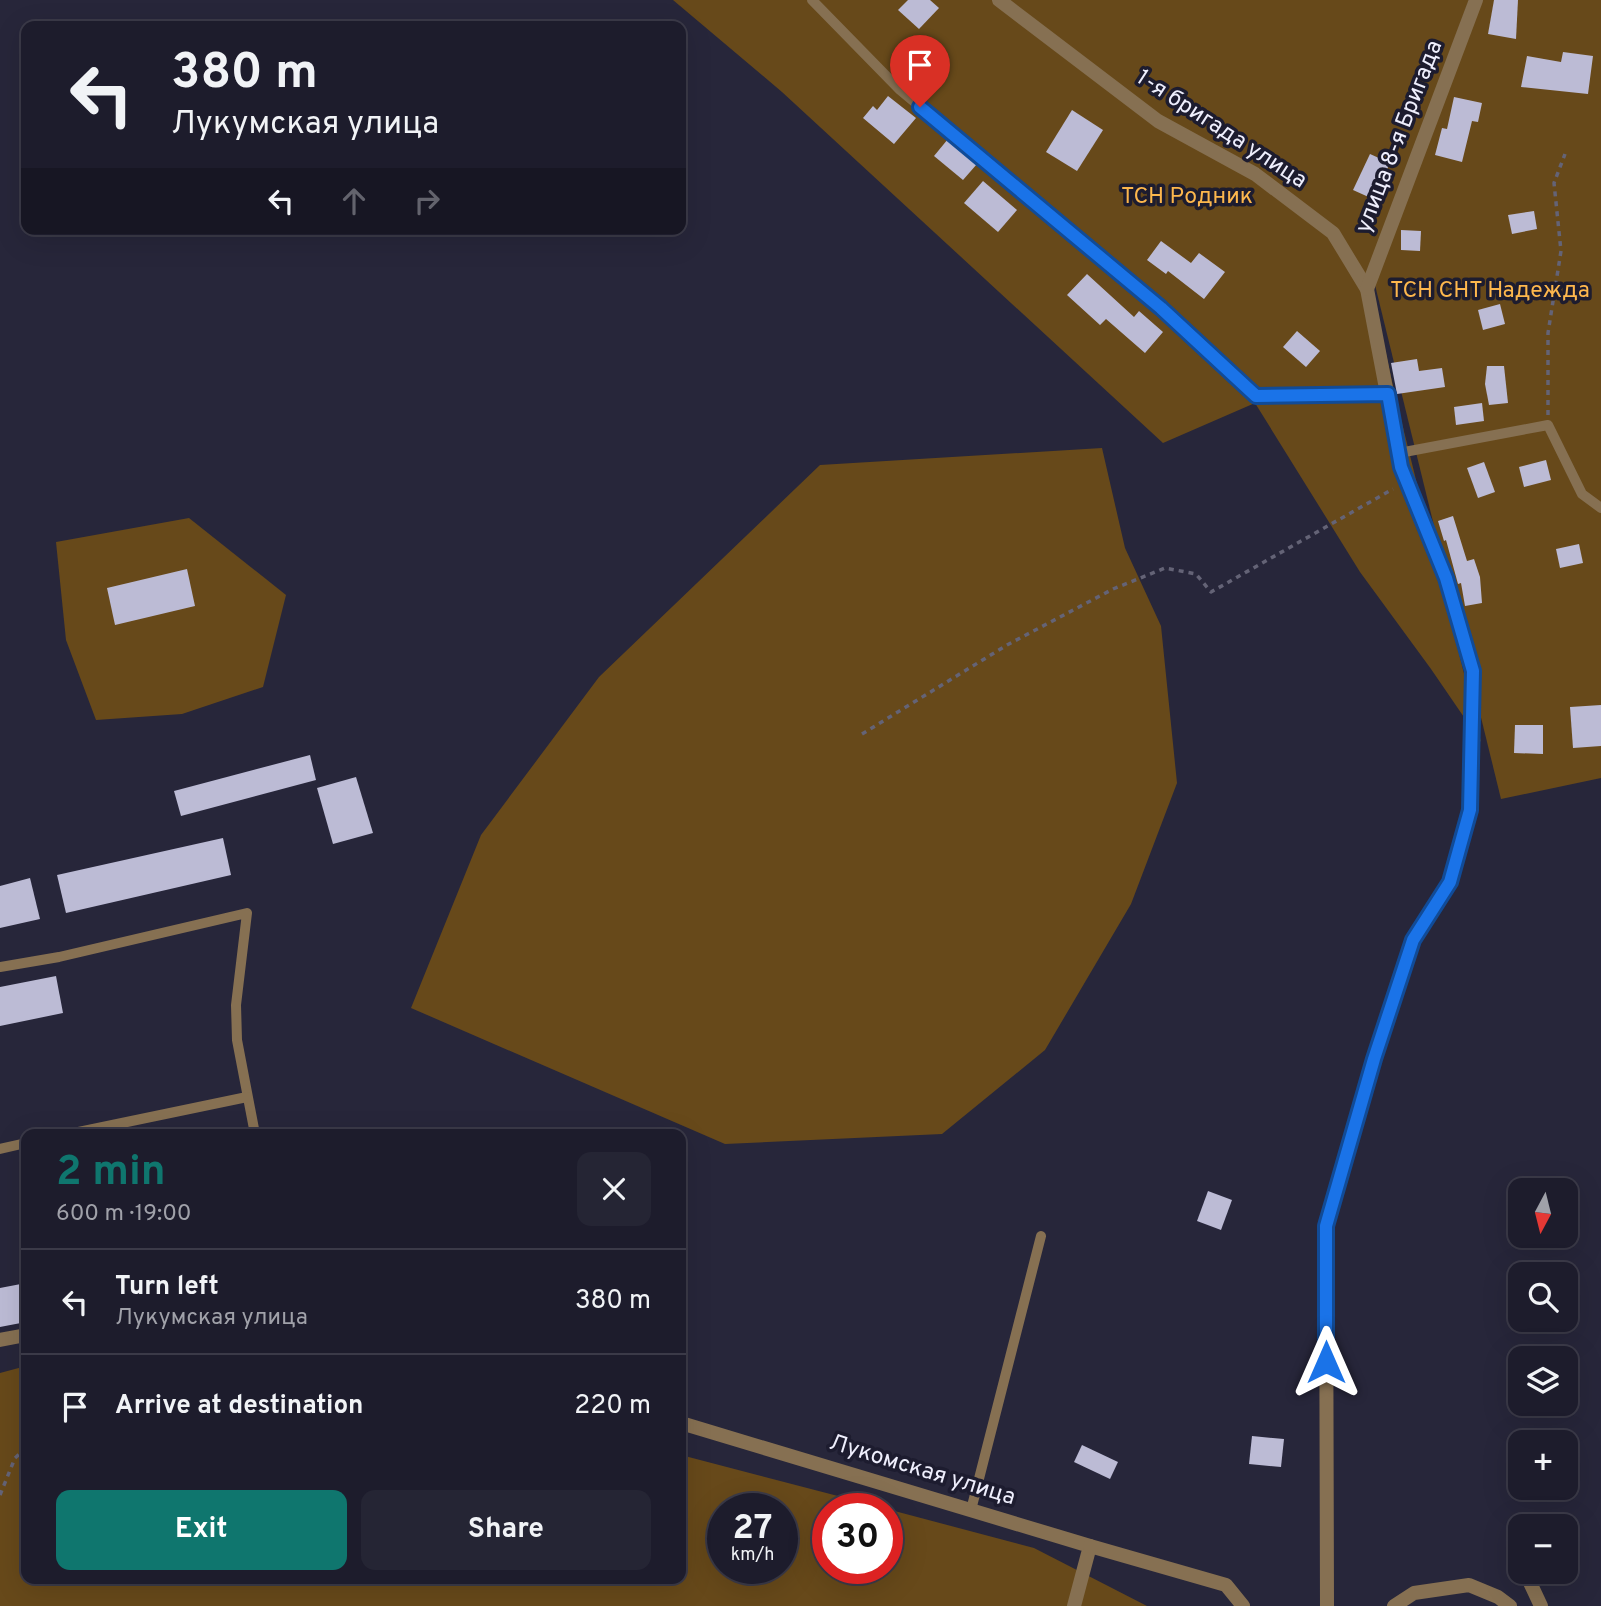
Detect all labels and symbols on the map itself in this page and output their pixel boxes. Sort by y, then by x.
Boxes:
pin [890,35,950,107]
street label: улица 8-я Бригада [1350,36,1450,238]
street label: 1-я бригада улица [1130,64,1312,196]
park label: ТСН Родник [1121,183,1253,212]
park label: ТСН СНТ Надежда [1390,277,1590,306]
north arrow [1508,1178,1578,1248]
position arrow [1289,1325,1363,1399]
street label: Лукомская улица [825,1429,1019,1513]
speed limit sign: 30 [812,1493,903,1584]

